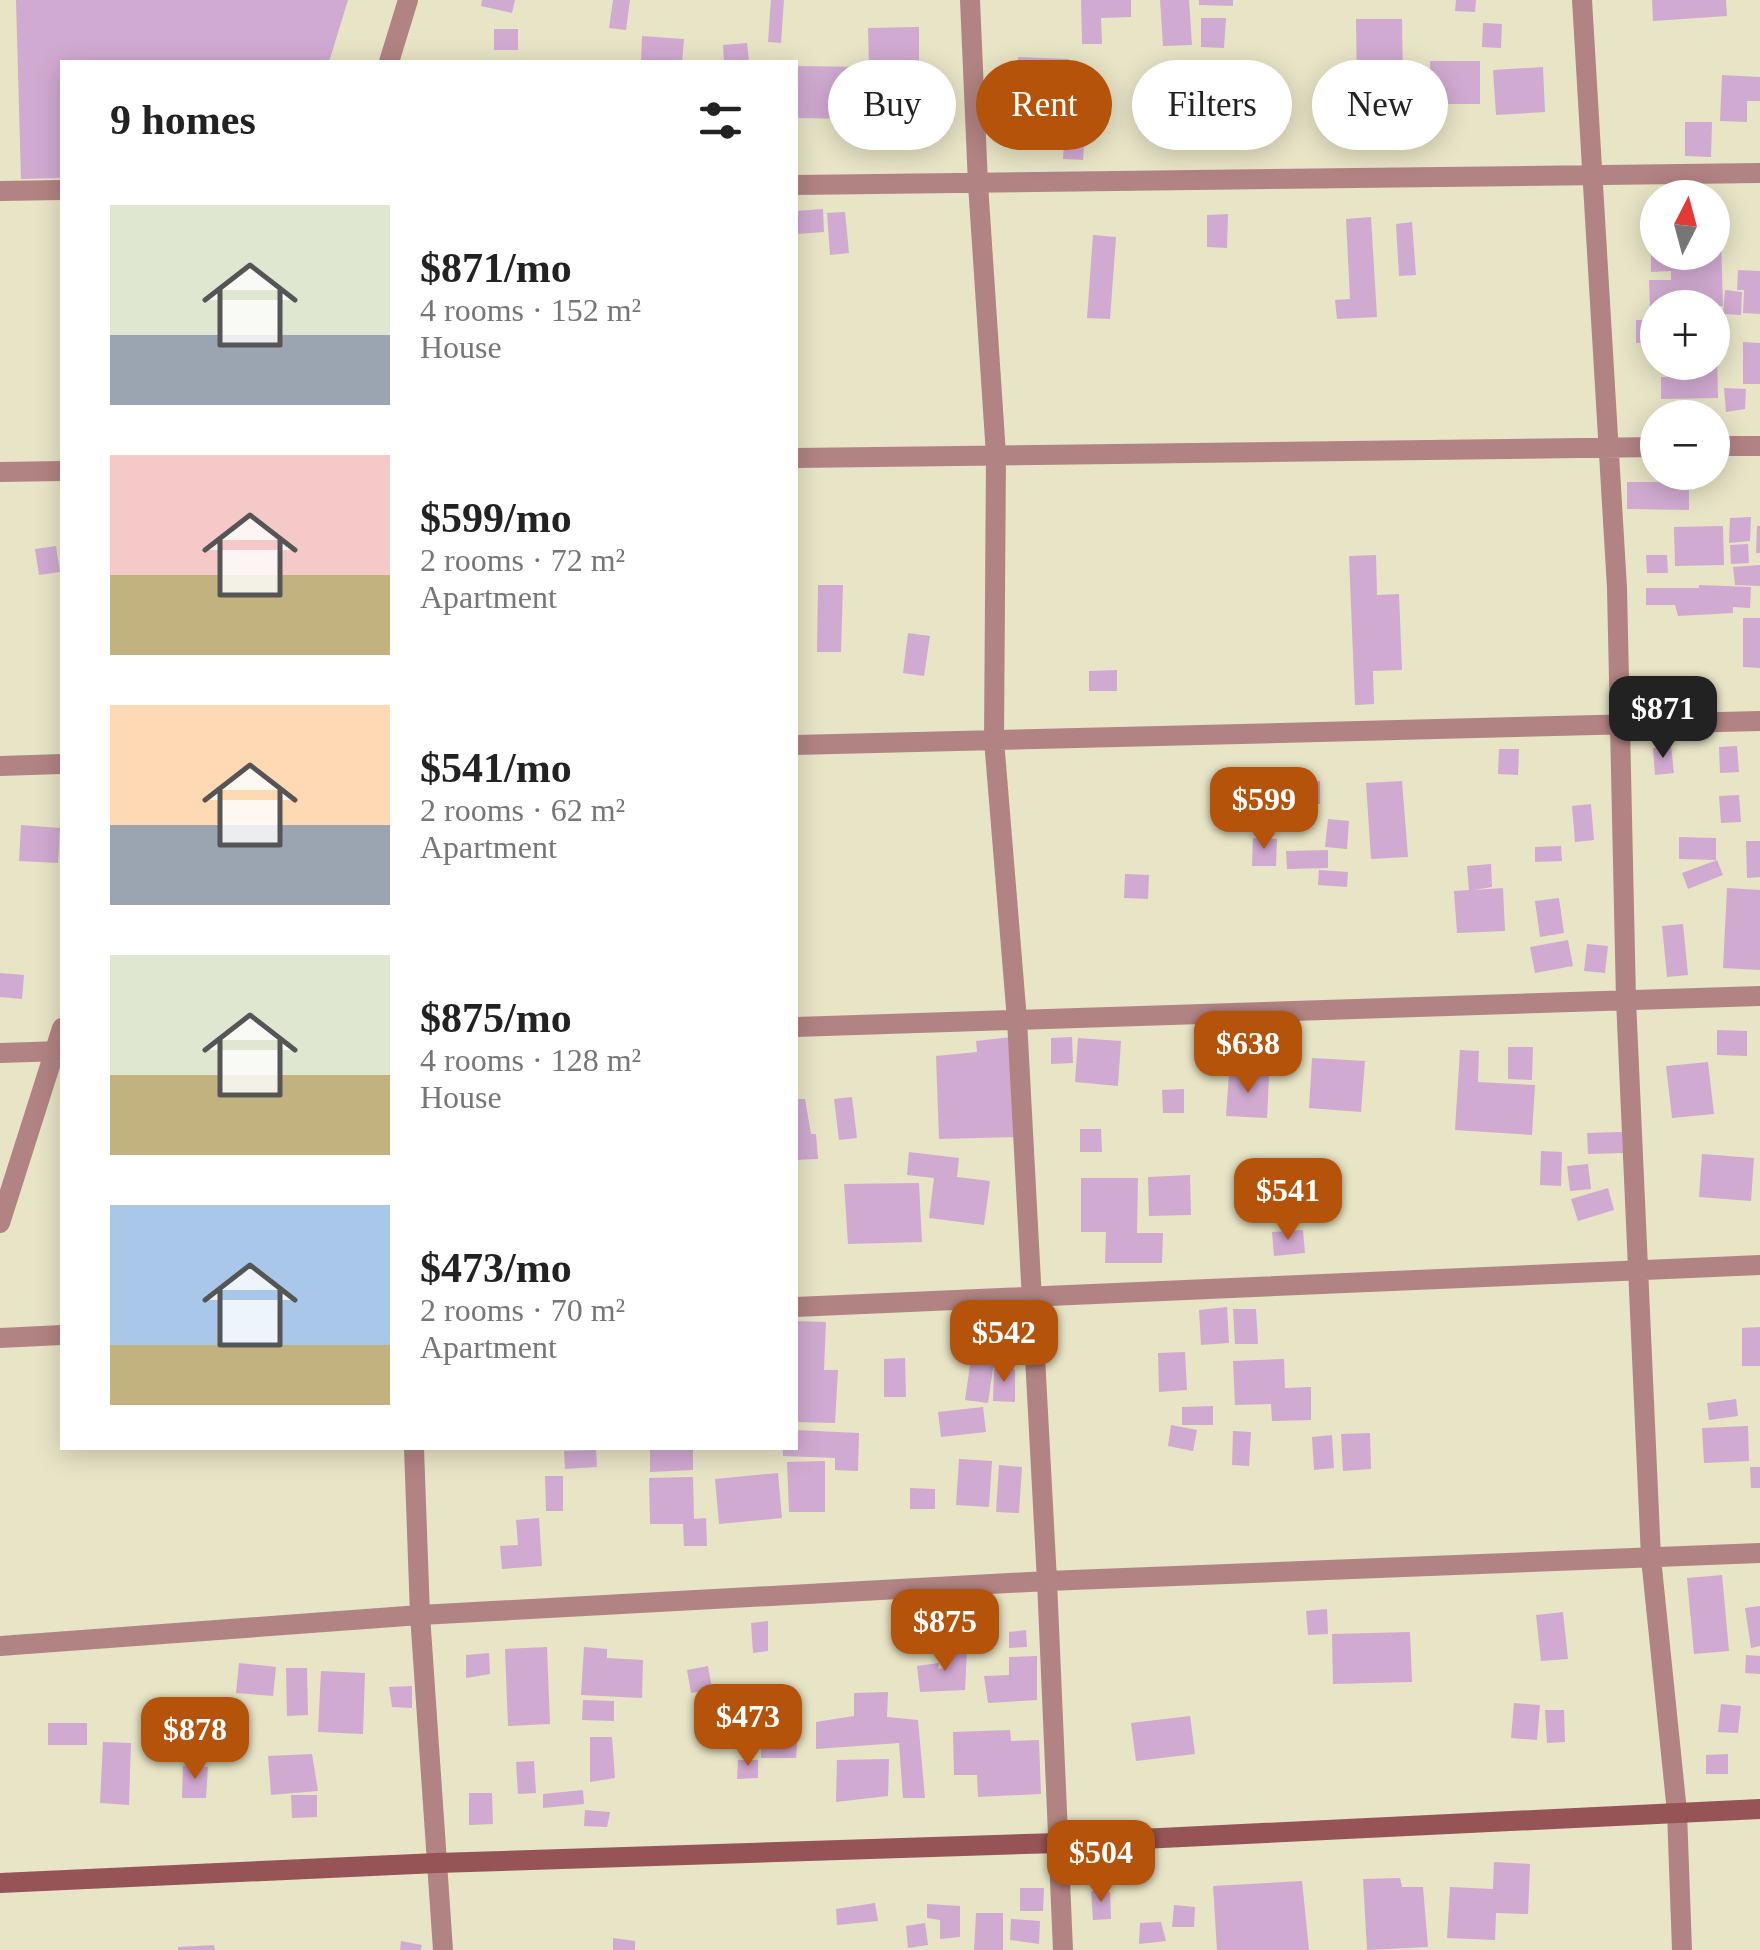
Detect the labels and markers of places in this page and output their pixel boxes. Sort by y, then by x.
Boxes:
pin: $871 [1604,676,1722,761]
pin: $599 [1205,767,1323,852]
pin: $638 [1189,1011,1307,1096]
pin: $541 [1229,1158,1347,1243]
pin: $542 [945,1300,1063,1385]
pin: $875 [886,1589,1004,1674]
pin: $473 [689,1684,807,1769]
pin: $878 [136,1697,254,1782]
pin: $504 [1042,1820,1160,1905]

